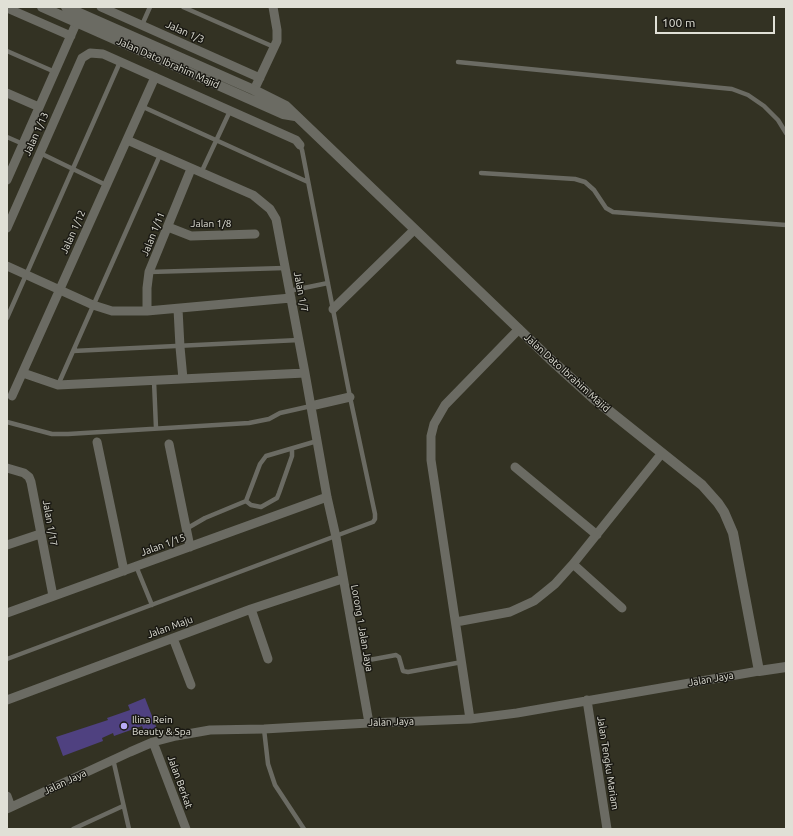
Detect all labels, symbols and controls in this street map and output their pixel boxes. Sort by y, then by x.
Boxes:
scale bar [657,8,777,34]
text: 100 m [662,16,695,29]
street label: Jalan 1/3 [164,18,206,46]
street label: Jalan Dato Ibrahim Majid [115,35,221,91]
street label: Jalan 1/13 [21,110,51,158]
street label: Jalan 1/12 [58,208,88,256]
street label: Jalan 1/11 [139,210,167,258]
street label: Jalan 1/8 [191,218,231,230]
street label: Jalan 1/7 [291,271,311,313]
street label: Jalan Dato Ibrahim Majid [522,331,612,415]
street label: Jalan 1/17 [40,499,60,547]
street label: Jalan 1/15 [139,531,187,559]
street label: Lorong 1 Jalan Jaya [348,584,376,672]
street label: Jalan Maju [145,613,195,641]
street label: Jalan Jaya [687,669,735,689]
place label: Ilina Rein Beauty & Spa [132,714,191,738]
street label: Jalan Jaya [368,715,414,729]
street label: Jalan Tengku Mariam [595,715,621,811]
marker: Ilina Rein Beauty & Spa [119,721,129,731]
street label: Jalan Berkat [165,754,195,810]
street label: Jalan Jaya [42,767,88,797]

